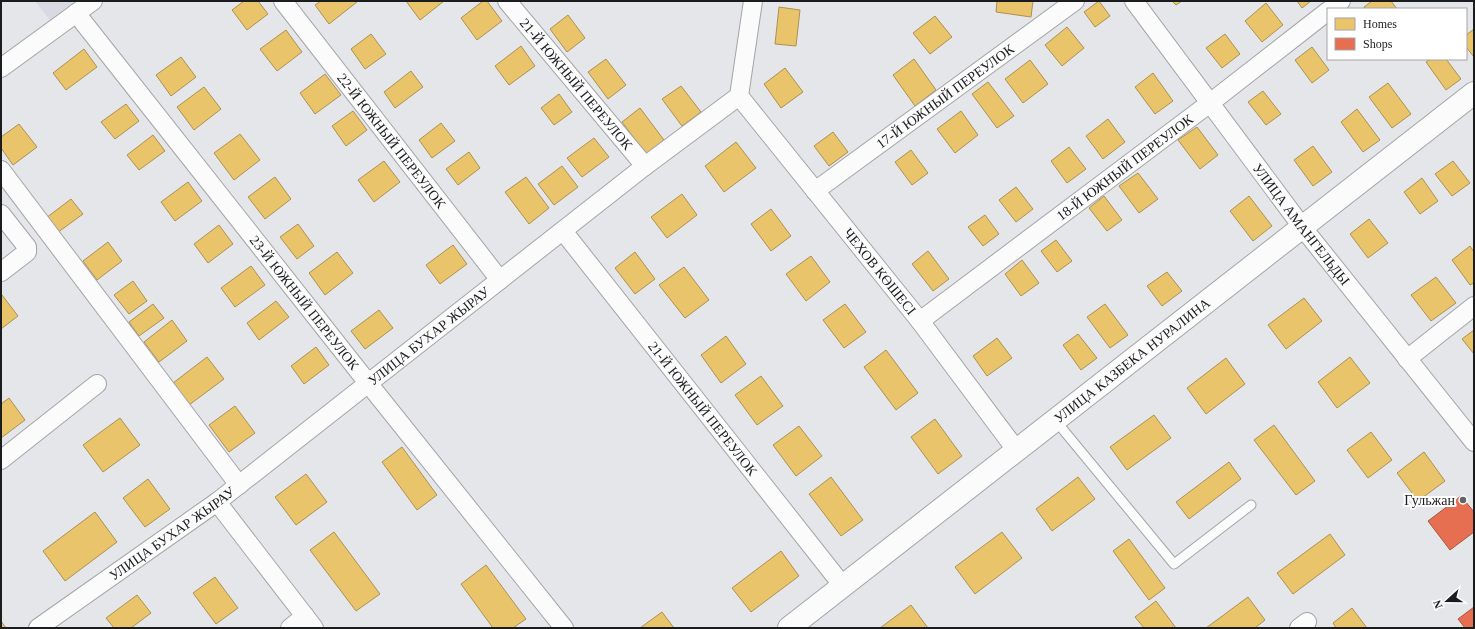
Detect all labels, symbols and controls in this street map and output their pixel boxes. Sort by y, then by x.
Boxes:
legend [1327,8,1467,60]
street label: 21-Й ЮЖНЫЙ ПЕРЕУЛОК [517,15,636,153]
text: Homes [1363,17,1397,31]
text: Shops [1363,37,1393,51]
street label: 17-Й ЮЖНЫЙ ПЕРЕУЛОК [874,41,1017,152]
street label: 22-Й ЮЖНЫЙ ПЕРЕУЛОК [334,71,449,212]
street label: 18-Й ЮЖНЫЙ ПЕРЕУЛОК [1054,111,1197,224]
street label: УЛИЦА АМАНГЕЛЬДЫ [1250,161,1353,288]
street label: ЧЕХОВ КӨШЕСІ [841,226,919,318]
street label: 23-Й ЮЖНЫЙ ПЕРЕУЛОК [247,233,362,374]
street label: УЛИЦА БУХАР ЖЫРАУ [365,284,493,389]
street label: УЛИЦА КАЗБЕКА НУРАЛИНА [1051,295,1214,426]
street label: 21-Й ЮЖНЫЙ ПЕРЕУЛОК [645,339,760,479]
street label: УЛИЦА БУХАР ЖЫРАУ [107,484,238,583]
place label: Гульжан [1404,493,1456,508]
marker: Гульжан [1458,495,1468,505]
north arrow [1427,581,1467,621]
text: N [1431,599,1445,610]

